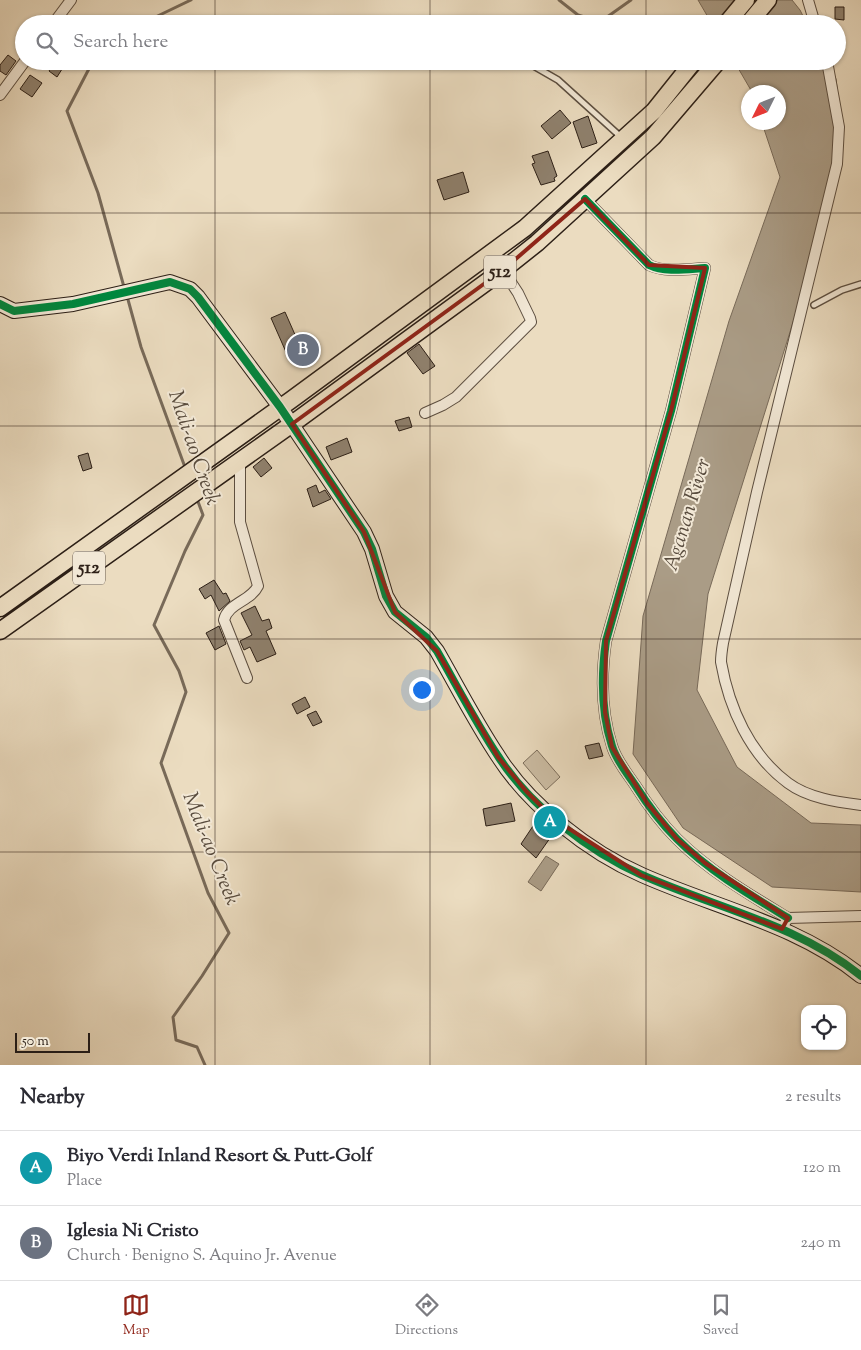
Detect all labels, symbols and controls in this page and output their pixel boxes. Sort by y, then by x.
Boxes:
search box [15,15,846,70]
icon: search [33,29,61,57]
text: Search here [73,29,168,56]
north arrow [741,85,786,130]
road number: 512 [484,256,516,288]
pin: B [287,331,319,369]
water label: Mali-ao Creek [159,386,227,510]
water label: Aganan River [657,455,719,575]
road number: 512 [73,552,105,584]
your location [409,677,435,703]
water label: Mali-ao Creek [174,788,247,911]
pin: A [534,803,566,841]
map controls [801,1005,846,1050]
button: locate [801,1005,846,1050]
scale bar [15,1030,90,1053]
text: 50 m [22,1032,49,1052]
text: Nearby [20,1083,85,1113]
text: 2 results [785,1086,841,1109]
text: Biyo Verdi Inland Resort & Putt-Golf [67,1143,373,1170]
text: A [30,1157,43,1180]
text: 120 m [803,1157,841,1180]
text: Place [67,1170,102,1193]
text: Iglesia Ni Cristo [67,1218,199,1245]
text: B [31,1232,41,1255]
text: 240 m [800,1232,841,1255]
text: Church · Benigno S. Aquino Jr. Avenue [67,1245,337,1268]
tab: Map [122,1291,150,1341]
tab: Directions [395,1291,458,1341]
tab: Saved [703,1291,739,1341]

